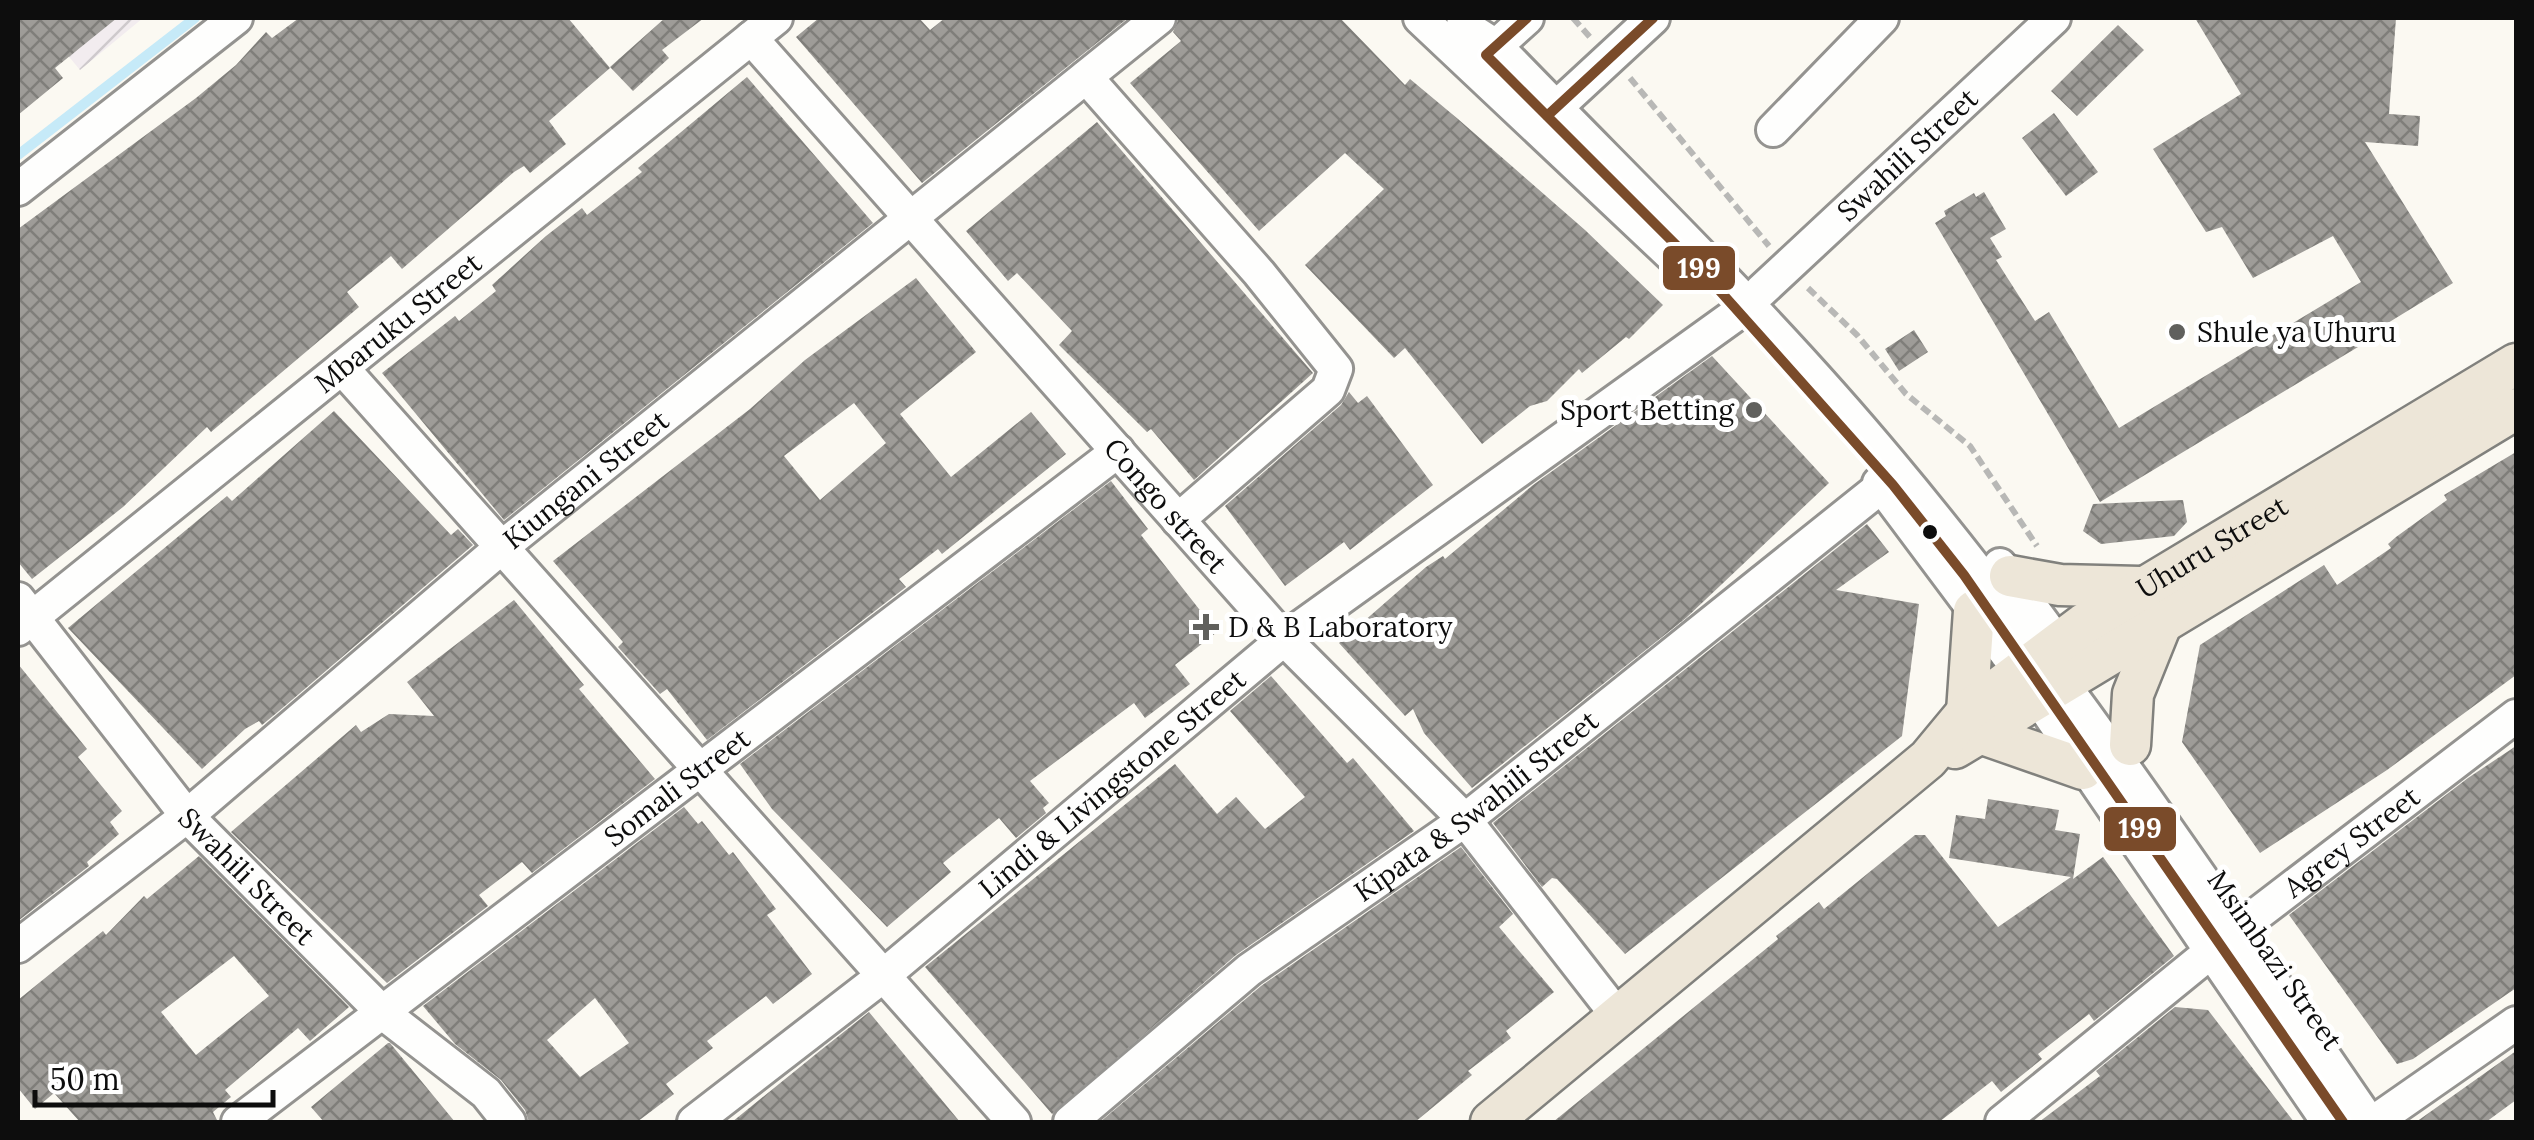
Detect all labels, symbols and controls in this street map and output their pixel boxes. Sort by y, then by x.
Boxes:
street label: Swahili Street [1829,80,1985,229]
line badge: 199 [1661,244,1737,292]
street label: Mbaruku Street [307,245,489,401]
text: 199 [1677,250,1721,286]
place label: Shule ya Uhuru [2197,314,2397,350]
marker: Shule ya Uhuru [2166,321,2188,343]
place label: Sport Betting [1560,392,1735,428]
marker: Sport Betting [1743,399,1765,421]
street label: Kiungani Street [496,402,676,557]
street label: Congo street [1096,431,1235,581]
street label: Uhuru Street [2130,488,2294,606]
unlabelled marker [1920,522,1940,542]
place label: D & B Laboratory [1228,609,1453,645]
marker: D & B Laboratory [1193,614,1219,640]
street label: Lindi & Livingstone Street [971,661,1253,906]
street label: Kipata & Swahili Street [1347,702,1606,910]
street label: Somali Street [597,720,757,854]
street label: Agrey Street [2276,778,2427,906]
street label: Swahili Street [171,800,323,953]
line badge: 199 [2102,805,2178,853]
text: 199 [2118,810,2162,846]
street label: Msimbazi Street [2200,863,2350,1057]
scale bar [35,1045,272,1107]
text: 50 m [50,1060,120,1098]

